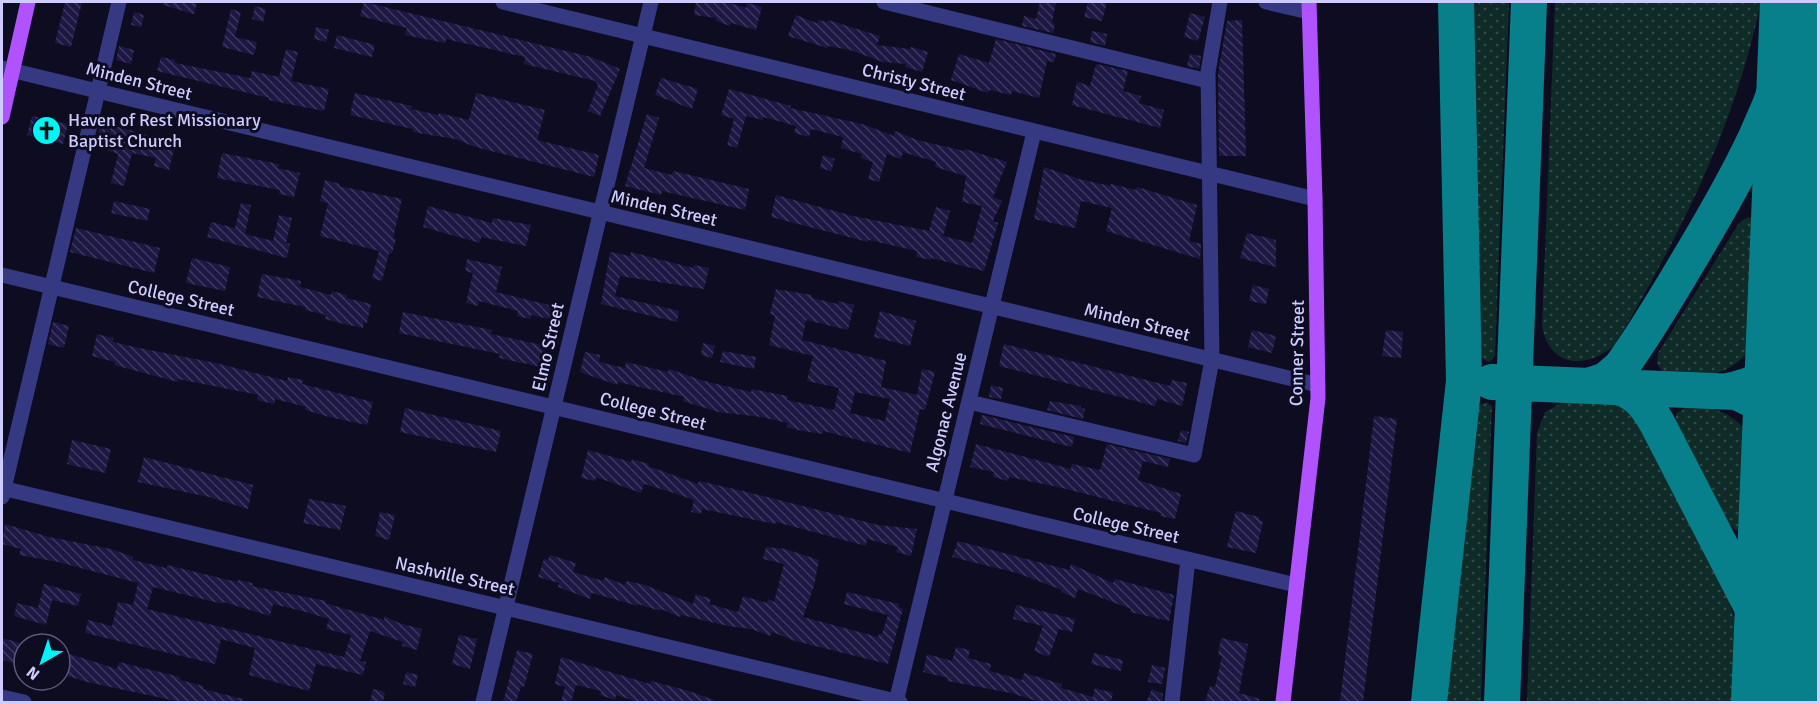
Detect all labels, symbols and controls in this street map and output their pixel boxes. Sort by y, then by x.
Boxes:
street label: Minden Street [84,57,194,105]
street label: Christy Street [860,59,968,105]
place label: Haven of Rest Missionary Baptist Church [68,109,261,152]
church icon: Haven of Rest Missionary Baptist Church [31,114,63,146]
street label: Minden Street [609,185,719,231]
street label: College Street [126,275,236,321]
street label: Minden Street [1082,298,1192,346]
street label: Conner Street [1285,300,1309,406]
street label: Elmo Street [527,301,569,393]
street label: Algonac Avenue [921,350,971,474]
street label: College Street [598,387,708,435]
street label: College Street [1071,502,1181,548]
street label: Nashville Street [393,552,517,600]
north arrow [12,632,72,692]
text: N [23,662,44,684]

